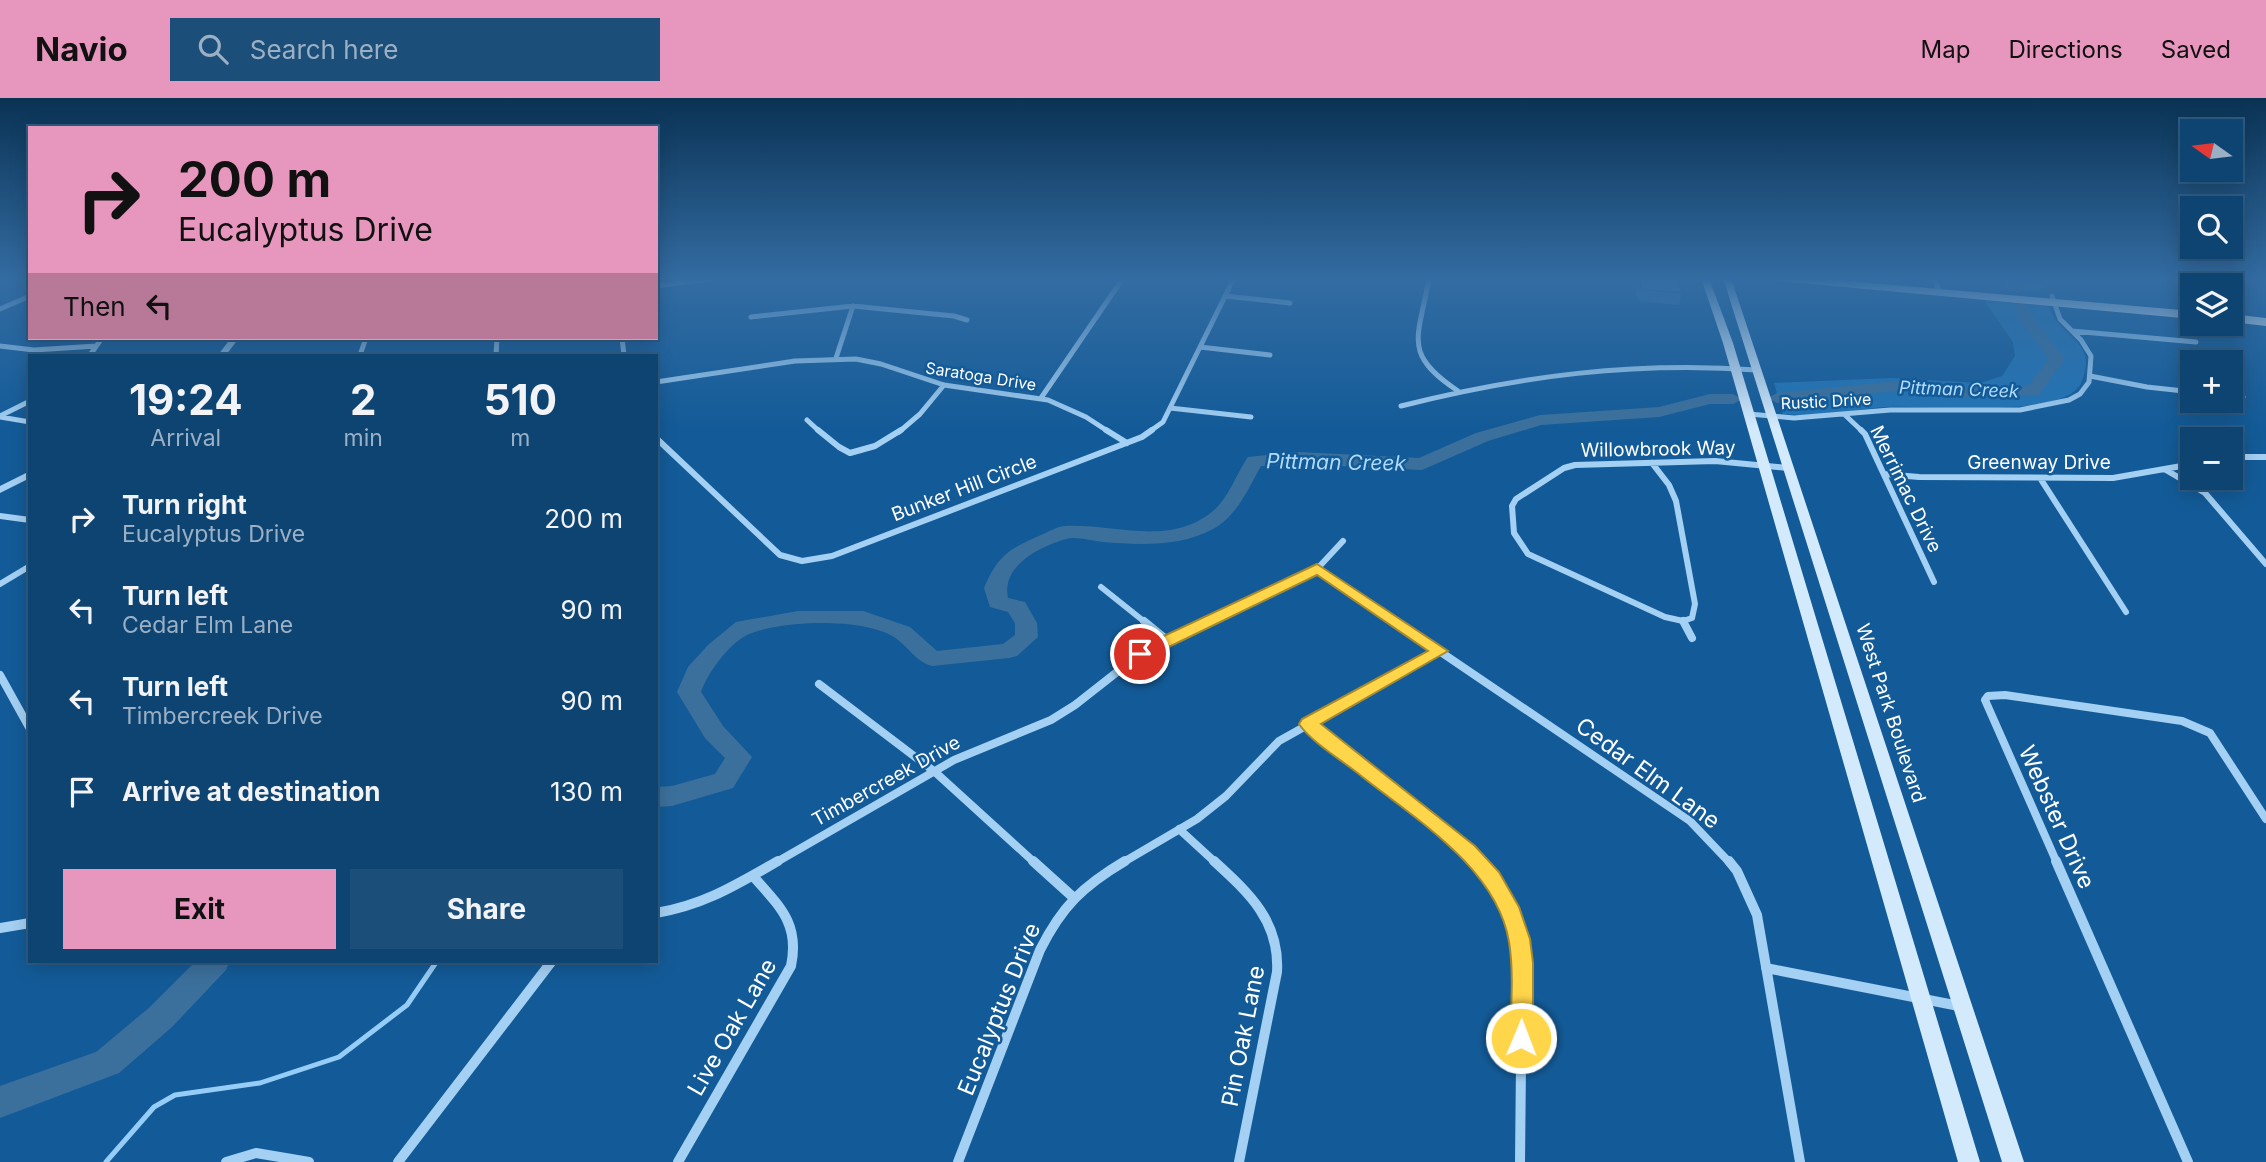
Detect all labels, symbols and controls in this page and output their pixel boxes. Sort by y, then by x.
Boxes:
search box [170,18,660,81]
text: Navio [35,29,128,69]
icon: search [194,30,232,68]
text: Search here [250,34,398,65]
text: Map [1921,35,1970,64]
text: Directions [2008,35,2123,64]
text: Saved [2161,35,2231,64]
north arrow [2180,119,2244,182]
map controls [2180,119,2243,490]
text: 200 m [178,150,331,209]
icon: right [63,154,154,245]
button: search [2180,196,2243,259]
text: Eucalyptus Drive [178,210,433,249]
button: layers [2180,273,2243,336]
icon: left [140,287,178,325]
text: Then [63,291,126,322]
button: + [2180,350,2243,413]
street label: Saratoga Drive [924,357,1038,395]
text: 19:24 [129,374,243,425]
text: 2 [350,374,376,425]
text: 510 [484,374,557,425]
water label: Pittman Creek [1899,376,2020,402]
street label: Rustic Drive [1780,389,1872,413]
street label: Merrimac Drive [1865,422,1947,556]
text: Arrival [150,424,221,452]
text: min [344,424,383,452]
text: m [510,424,530,452]
button: − [2180,427,2243,490]
street label: Willowbrook Way [1580,436,1736,462]
water label: Pittman Creek [1266,448,1407,476]
street label: Bunker Hill Circle [888,450,1040,526]
street label: Greenway Drive [1967,451,2111,474]
text: Turn right [122,489,247,520]
icon: right [63,500,101,538]
text: 200 m [544,503,623,534]
text: Eucalyptus Drive [122,520,305,548]
text: Turn left [122,580,228,611]
icon: left [63,591,101,629]
text: 90 m [560,594,623,625]
text: Cedar Elm Lane [122,611,293,639]
street label: West Park Boulevard [1851,621,1931,805]
pin [1110,624,1170,684]
icon: arrive [1121,635,1159,673]
text: Turn left [122,671,228,702]
icon: left [63,682,101,720]
text: 90 m [560,685,623,716]
text: Timbercreek Drive [122,702,323,730]
street label: Cedar Elm Lane [1570,711,1726,835]
street label: Timbercreek Drive [808,731,964,831]
street label: Webster Drive [2013,741,2101,893]
icon: arrive [63,773,101,811]
text: Arrive at destination [122,776,381,807]
text: 130 m [550,776,623,807]
button: Exit [63,869,336,949]
button: Share [350,869,623,949]
street label: Eucalyptus Drive [952,919,1046,1099]
street label: Live Oak Lane [682,954,782,1100]
street label: Pin Oak Lane [1216,963,1270,1109]
position arrow [1484,1001,1558,1075]

